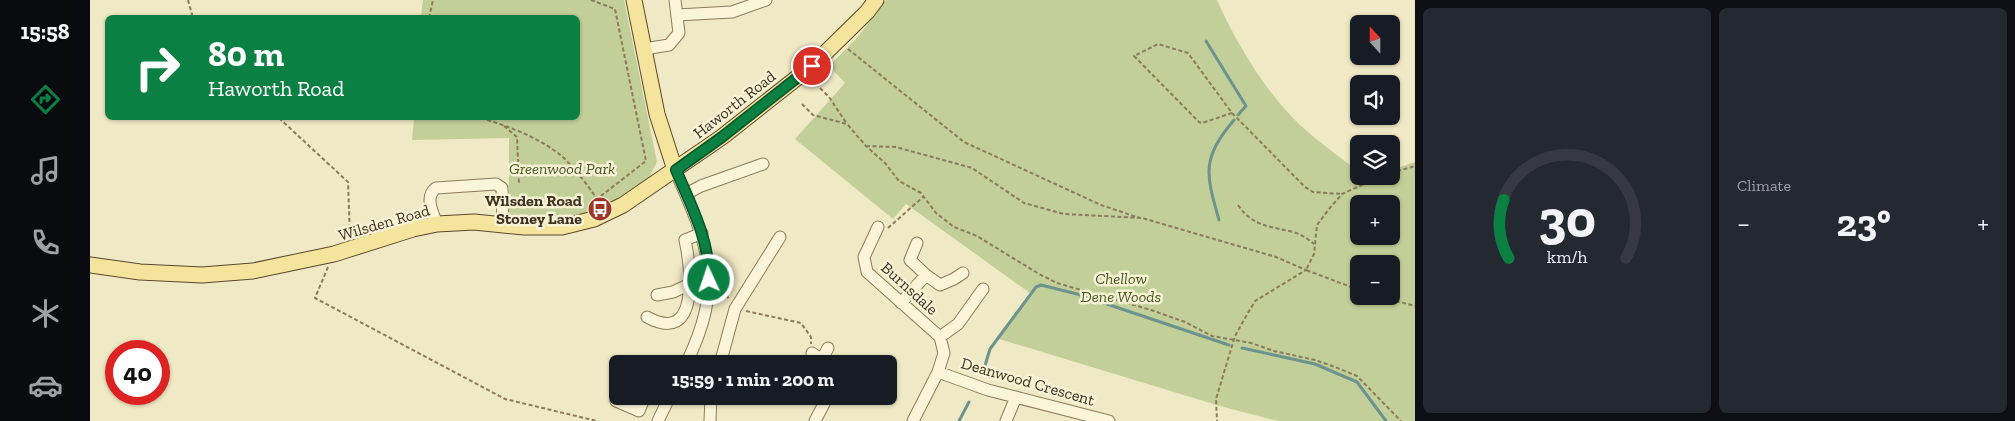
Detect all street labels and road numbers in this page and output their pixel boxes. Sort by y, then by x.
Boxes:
street label: Haworth Road [689,66,779,142]
street label: Wilsden Road [336,200,432,245]
street label: Burnsdale [877,258,942,319]
street label: Deanwood Crescent [959,353,1097,410]

